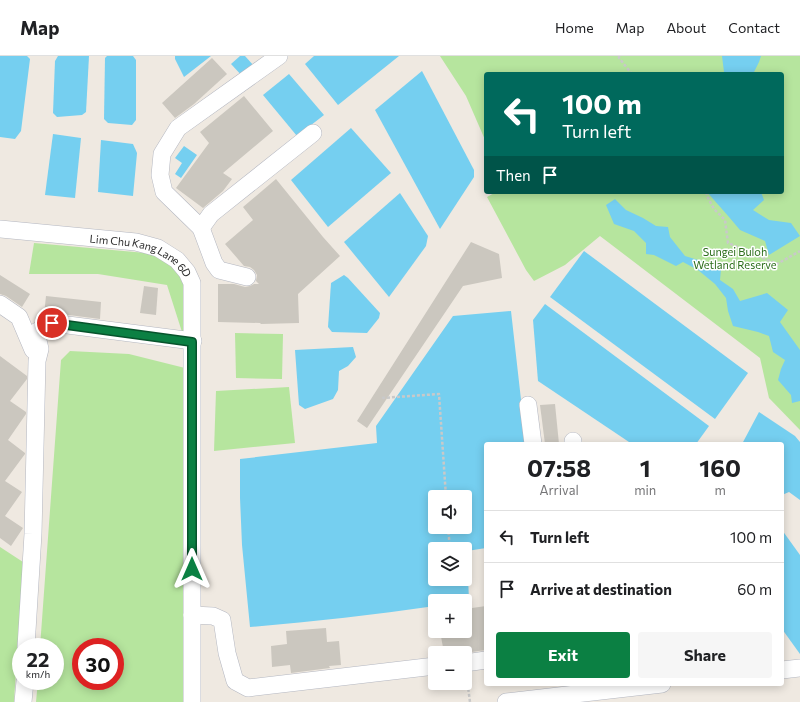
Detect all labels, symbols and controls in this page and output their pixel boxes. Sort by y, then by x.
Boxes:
text: Map [20,16,59,39]
text: Home [555,19,594,36]
text: Map [616,19,644,36]
text: About [666,19,706,36]
text: Contact [728,19,780,36]
text: 100 m [562,86,642,120]
icon: left [496,88,548,140]
text: Turn left [562,120,631,142]
icon: arrive [539,164,561,186]
text: Then [496,166,531,184]
street label: Lim Chu Kang Lane 6D [89,231,195,279]
park label: Sungei Buloh Wetland Reserve [693,245,777,271]
pin [35,306,69,340]
icon: arrive [41,312,63,334]
text: 07:58 [527,453,591,482]
text: 1 [640,453,651,482]
text: 160 [699,453,741,482]
text: Arrival [539,482,579,498]
text: min [634,482,656,498]
text: m [714,482,726,498]
map controls [428,490,472,690]
button: sound [428,490,472,534]
icon: left [496,526,518,548]
text: Turn left [530,528,589,546]
text: 100 m [730,528,772,546]
button: layers [428,542,472,586]
position arrow [171,548,213,590]
icon: arrive [496,578,518,600]
text: Arrive at destination [530,580,672,598]
text: 60 m [737,580,772,598]
button: + [428,594,472,638]
button: Exit [496,632,630,678]
button: Share [638,632,772,678]
speed limit sign: 30 [72,638,124,690]
button: − [428,646,472,690]
text: 22 [27,647,49,671]
text: km/h [26,668,50,680]

